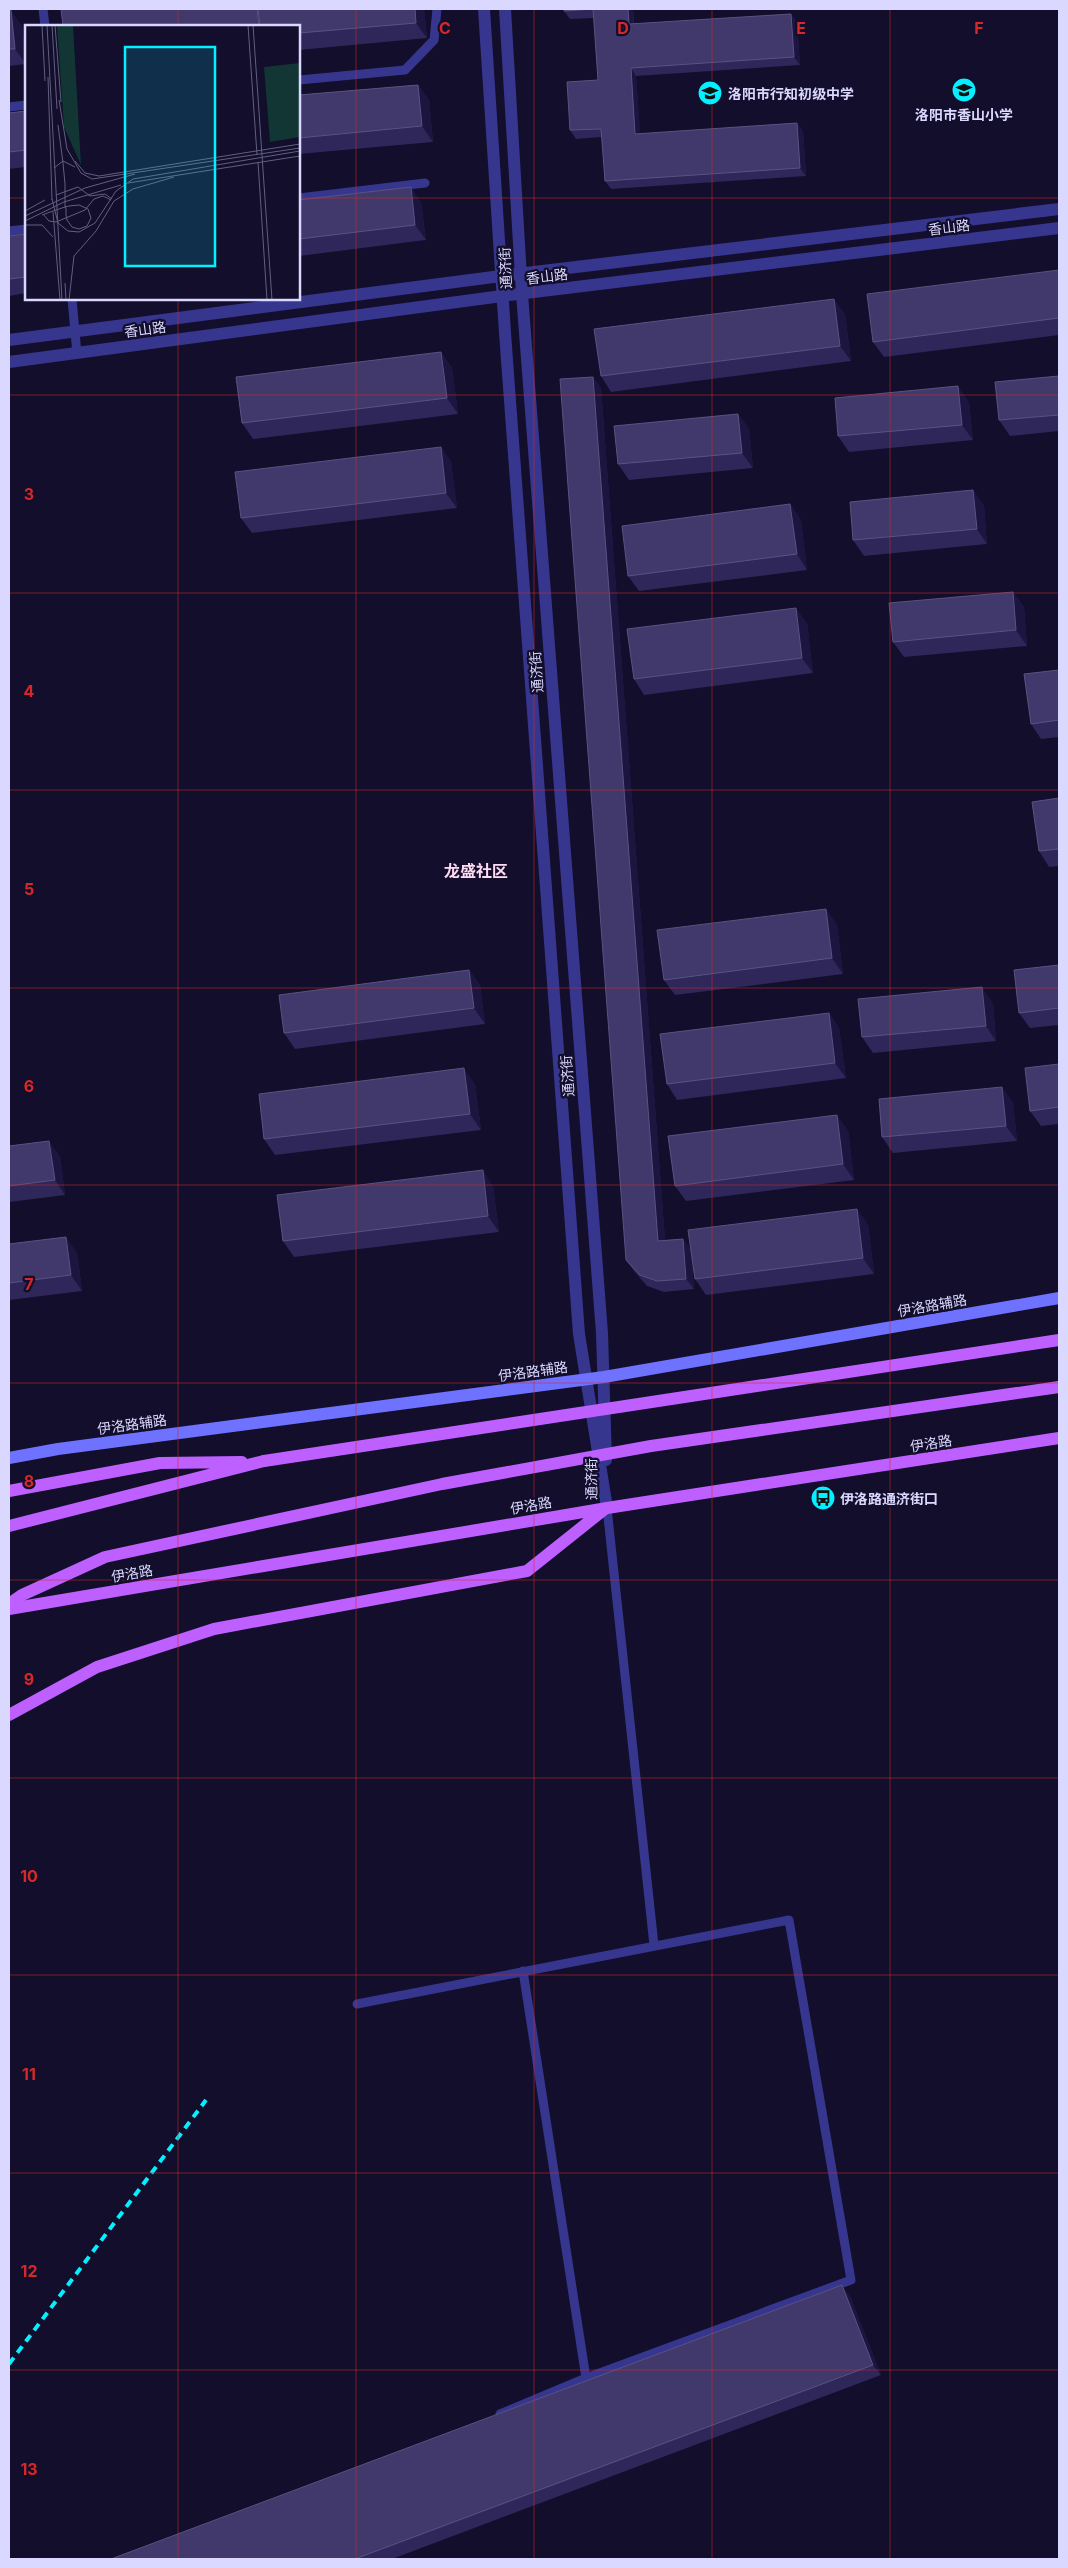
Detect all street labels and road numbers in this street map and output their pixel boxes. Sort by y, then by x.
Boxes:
street label: 香山路 [927,216,971,238]
street label: 通济街 [495,247,515,289]
street label: 香山路 [525,265,569,287]
street label: 香山路 [123,318,167,340]
street label: 通济街 [526,650,546,694]
street label: 通济街 [557,1054,577,1098]
street label: 伊洛路辅路 [896,1291,968,1319]
street label: 伊洛路辅路 [497,1358,569,1384]
street label: 伊洛路辅路 [96,1411,168,1437]
street label: 伊洛路 [909,1431,953,1455]
street label: 通济街 [582,1458,600,1500]
street label: 伊洛路 [509,1493,553,1517]
street label: 伊洛路 [110,1561,154,1585]

